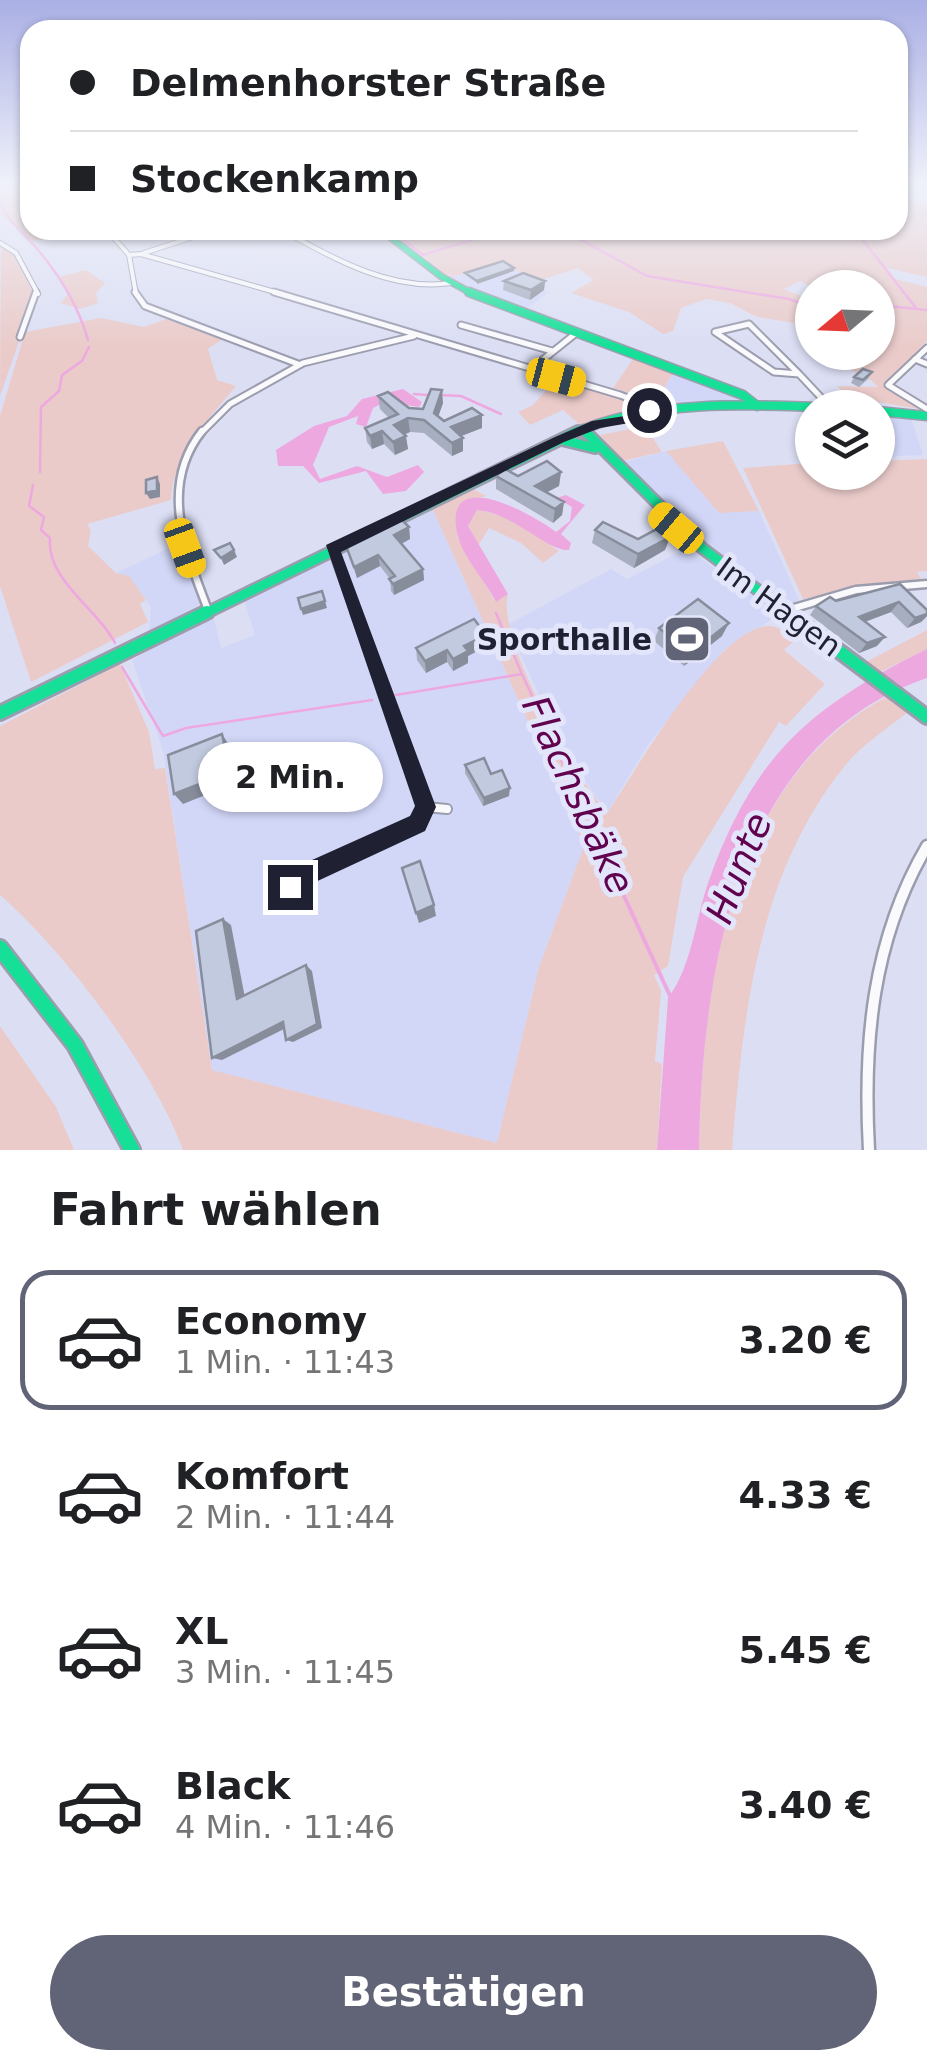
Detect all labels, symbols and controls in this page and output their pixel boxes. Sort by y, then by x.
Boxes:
text: Delmenhorster Straße [130,61,606,105]
text: Stockenkamp [130,157,419,201]
north arrow [795,270,895,370]
map controls [795,270,895,490]
car [523,355,589,399]
route start [627,388,672,433]
button: layers [795,390,895,490]
car [643,497,709,559]
car [161,515,209,581]
street label: Im Hagen [710,550,848,664]
sports icon: Sporthalle [661,613,713,665]
place label: Sporthalle [477,622,652,657]
water label: Flachsbäke [513,689,643,901]
callout: 2 Min. [198,742,382,812]
text: 2 Min. [235,758,346,796]
water label: Hunte [697,806,781,930]
route end [268,865,313,910]
text: Fahrt wählen [50,1183,382,1236]
icon: car [55,1295,145,1385]
text: Economy [175,1299,367,1343]
text: 3.20 € [739,1318,872,1362]
text: 1 Min. · 11:43 [175,1343,395,1381]
icon: car [55,1450,145,1540]
text: Komfort [175,1454,349,1498]
text: 4.33 € [739,1473,872,1517]
text: 2 Min. · 11:44 [175,1498,395,1536]
icon: car [55,1605,145,1695]
text: XL [175,1609,229,1653]
text: 5.45 € [739,1628,872,1672]
text: 3 Min. · 11:45 [175,1653,395,1691]
icon: car [55,1760,145,1850]
text: Black [175,1764,290,1808]
text: 3.40 € [739,1783,872,1827]
text: 4 Min. · 11:46 [175,1808,395,1846]
button: Bestätigen [50,1935,877,2050]

